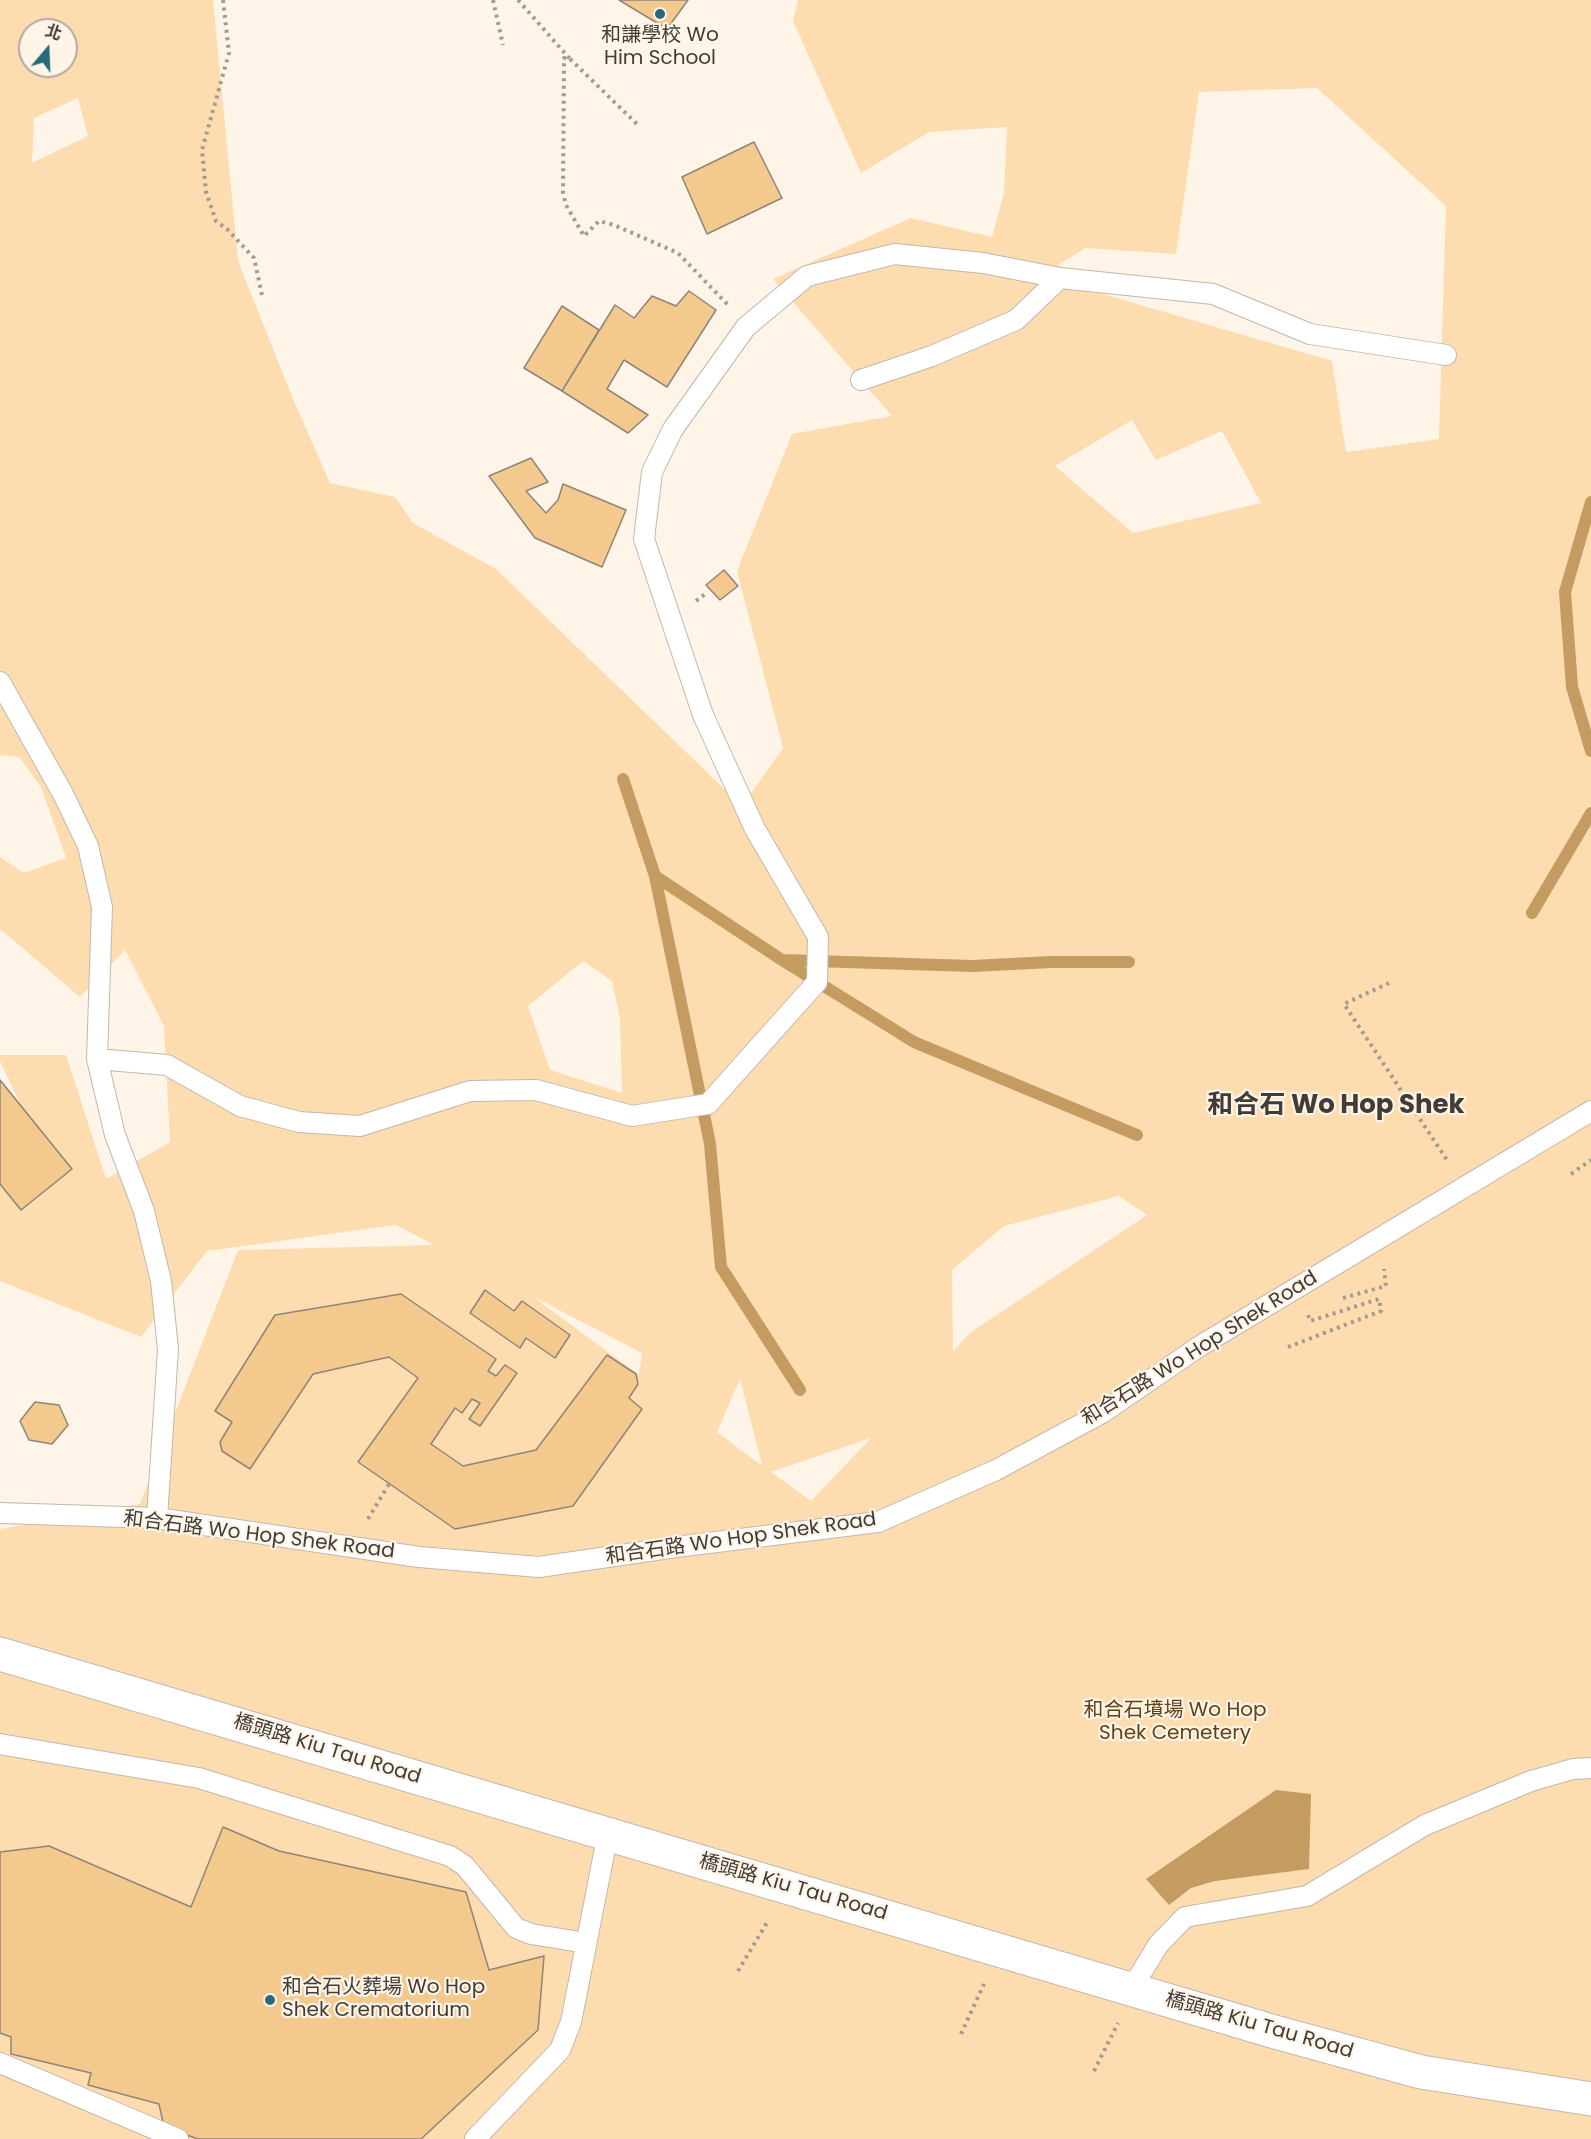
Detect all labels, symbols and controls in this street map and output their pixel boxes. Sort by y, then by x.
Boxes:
marker: 和謙學校 Wo Him School [653,7,667,21]
north arrow [18,18,78,78]
text: 北 [42,19,65,46]
place label: 和謙學校 Wo Him School [601,24,719,71]
district label: 和合石 Wo Hop Shek [1207,1090,1465,1122]
street label: 和合石路 Wo Hop Shek Road [1078,1266,1322,1432]
street label: 和合石路 Wo Hop Shek Road [122,1507,396,1565]
street label: 和合石路 Wo Hop Shek Road [604,1508,878,1570]
park label: 和合石墳場 Wo Hop Shek Cemetery [1083,1699,1267,1746]
street label: 橋頭路 Kiu Tau Road [230,1710,424,1790]
street label: 橋頭路 Kiu Tau Road [696,1850,890,1926]
place label: 和合石火葬場 Wo Hop Shek Crematorium [282,1976,485,2023]
street label: 橋頭路 Kiu Tau Road [1162,1988,1356,2064]
marker: 和合石火葬場 Wo Hop Shek Crematorium [263,1993,277,2007]

